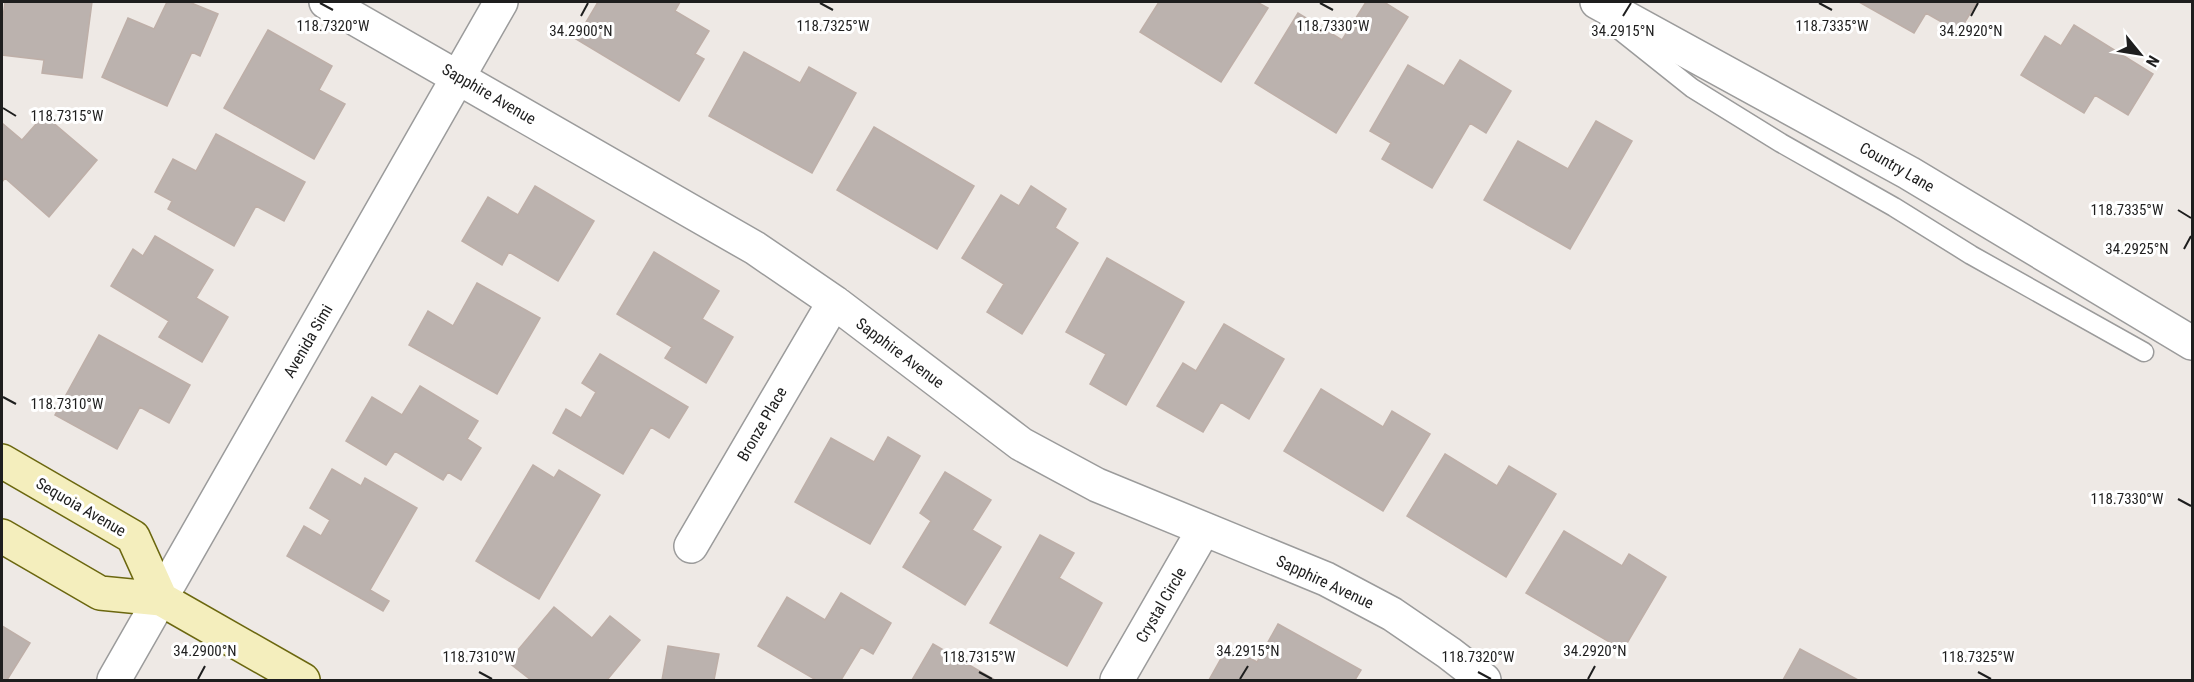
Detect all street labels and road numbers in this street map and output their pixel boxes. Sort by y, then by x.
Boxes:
street label: Sapphire Avenue [439,59,539,129]
street label: Country Lane [1856,138,1938,196]
street label: Avenida Simi [279,301,337,381]
street label: Sapphire Avenue [852,314,948,392]
street label: Bronze Place [733,384,791,464]
street label: Sequoia Avenue [33,474,129,540]
street label: Sapphire Avenue [1273,551,1377,613]
street label: Crystal Circle [1132,564,1190,646]

